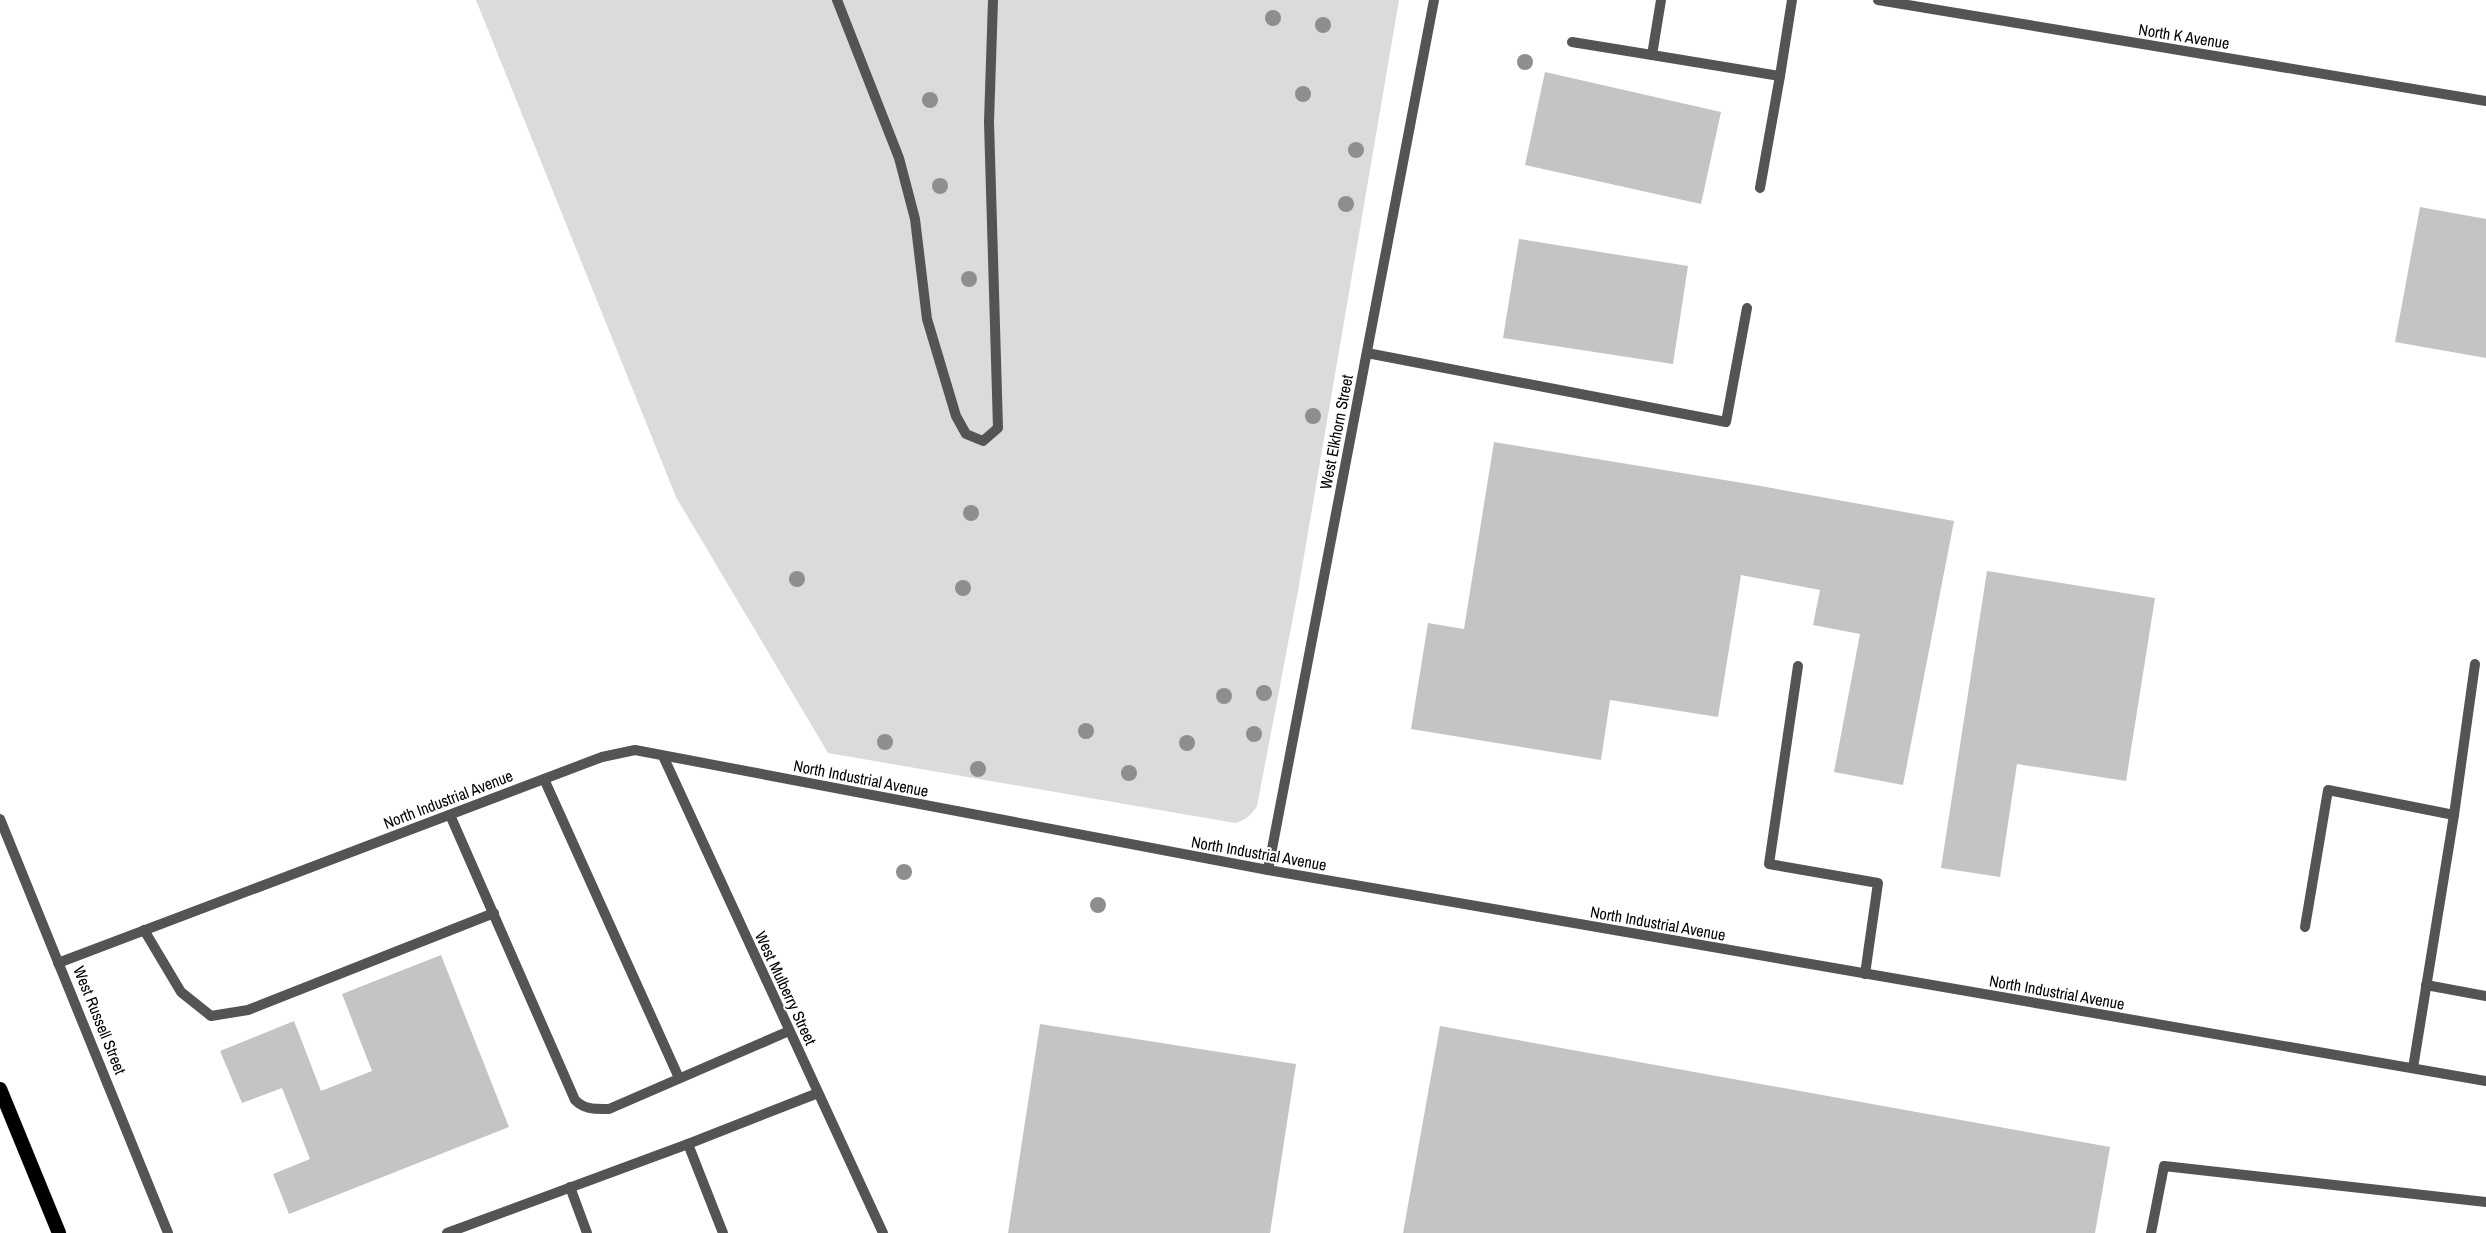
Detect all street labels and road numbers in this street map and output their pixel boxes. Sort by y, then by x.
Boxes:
street label: North K Avenue [2137,18,2231,54]
street label: West Elkhorn Street [1314,372,1358,491]
street label: North Industrial Avenue [792,754,930,802]
street label: North Industrial Avenue [380,764,516,834]
street label: North Industrial Avenue [1190,830,1328,876]
street label: North Industrial Avenue [1589,900,1727,946]
street label: West Mulberry Street [750,928,822,1049]
street label: West Russell Street [68,963,132,1078]
street label: North Industrial Avenue [1988,969,2126,1015]

